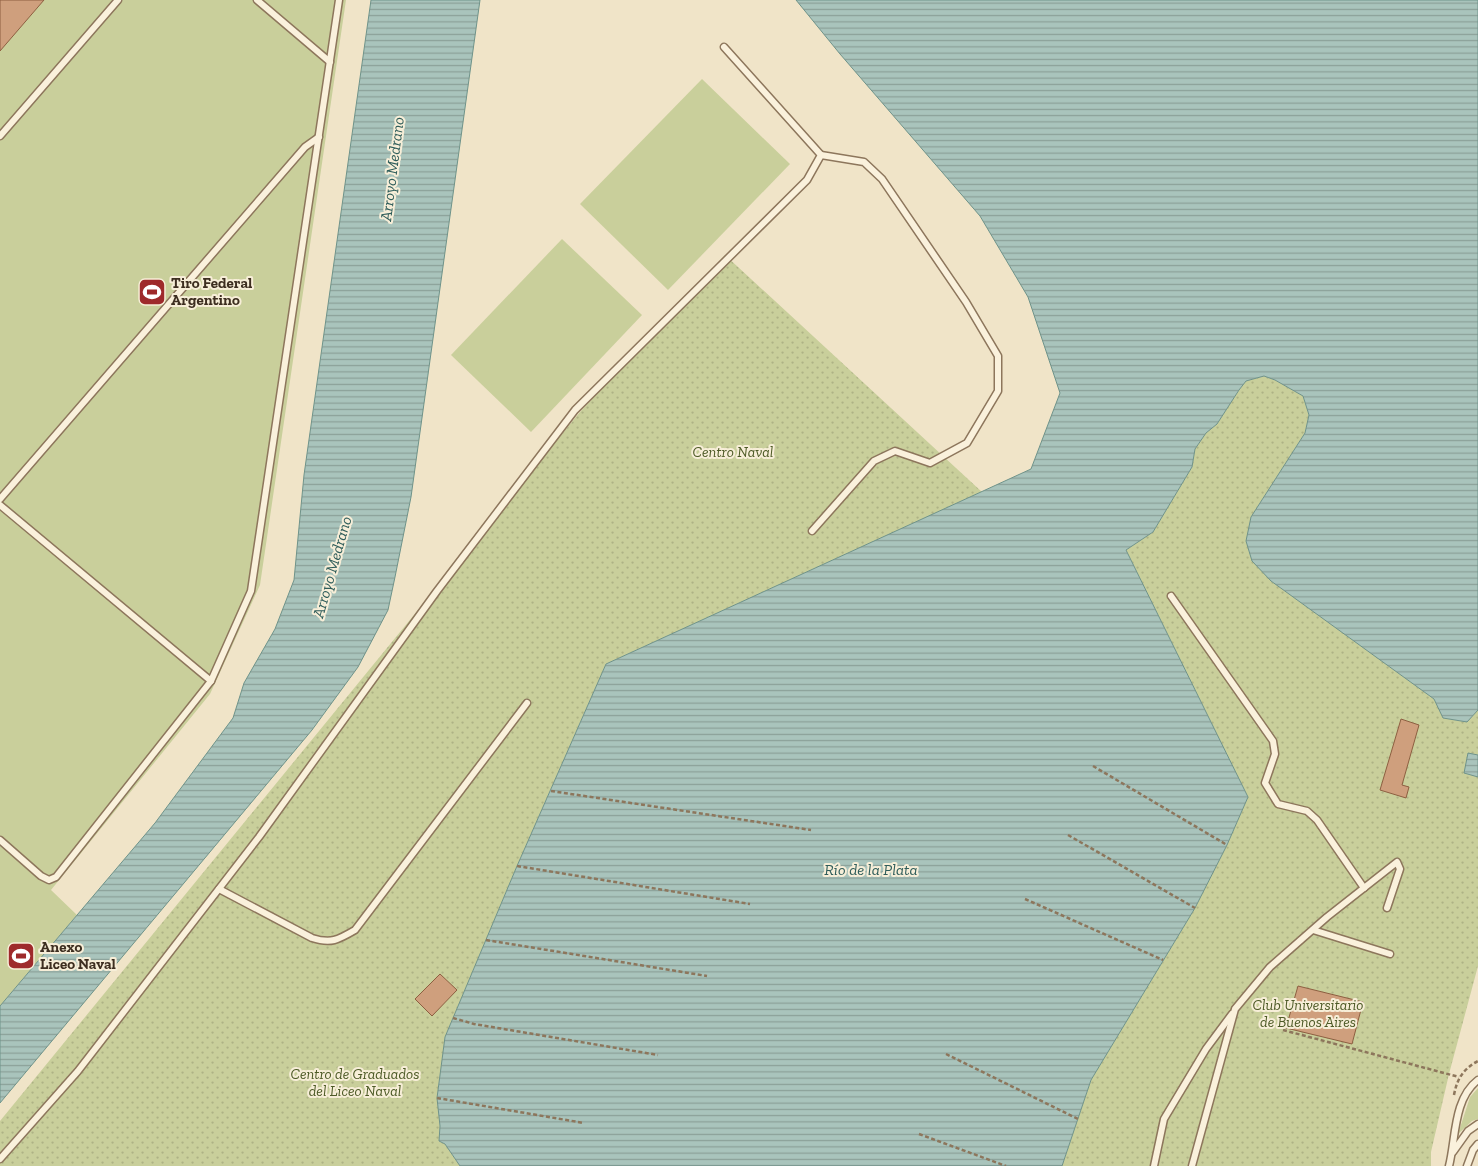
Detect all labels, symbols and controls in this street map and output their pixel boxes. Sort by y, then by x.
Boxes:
water label: Arroyo Medrano [376,116,408,223]
place label: Tiro Federal Argentino [171,274,252,309]
sports icon: Tiro Federal Argentino [137,277,167,307]
park label: Centro Naval [693,443,773,461]
water label: Arroyo Medrano [308,514,356,621]
water label: Río de la Plata [824,860,918,879]
place label: Anexo Liceo Naval [40,938,116,973]
sports icon: Anexo Liceo Naval [6,941,36,971]
park label: Club Universitario de Buenos Aires [1252,996,1364,1031]
park label: Centro de Graduados del Liceo Naval [290,1065,420,1100]

